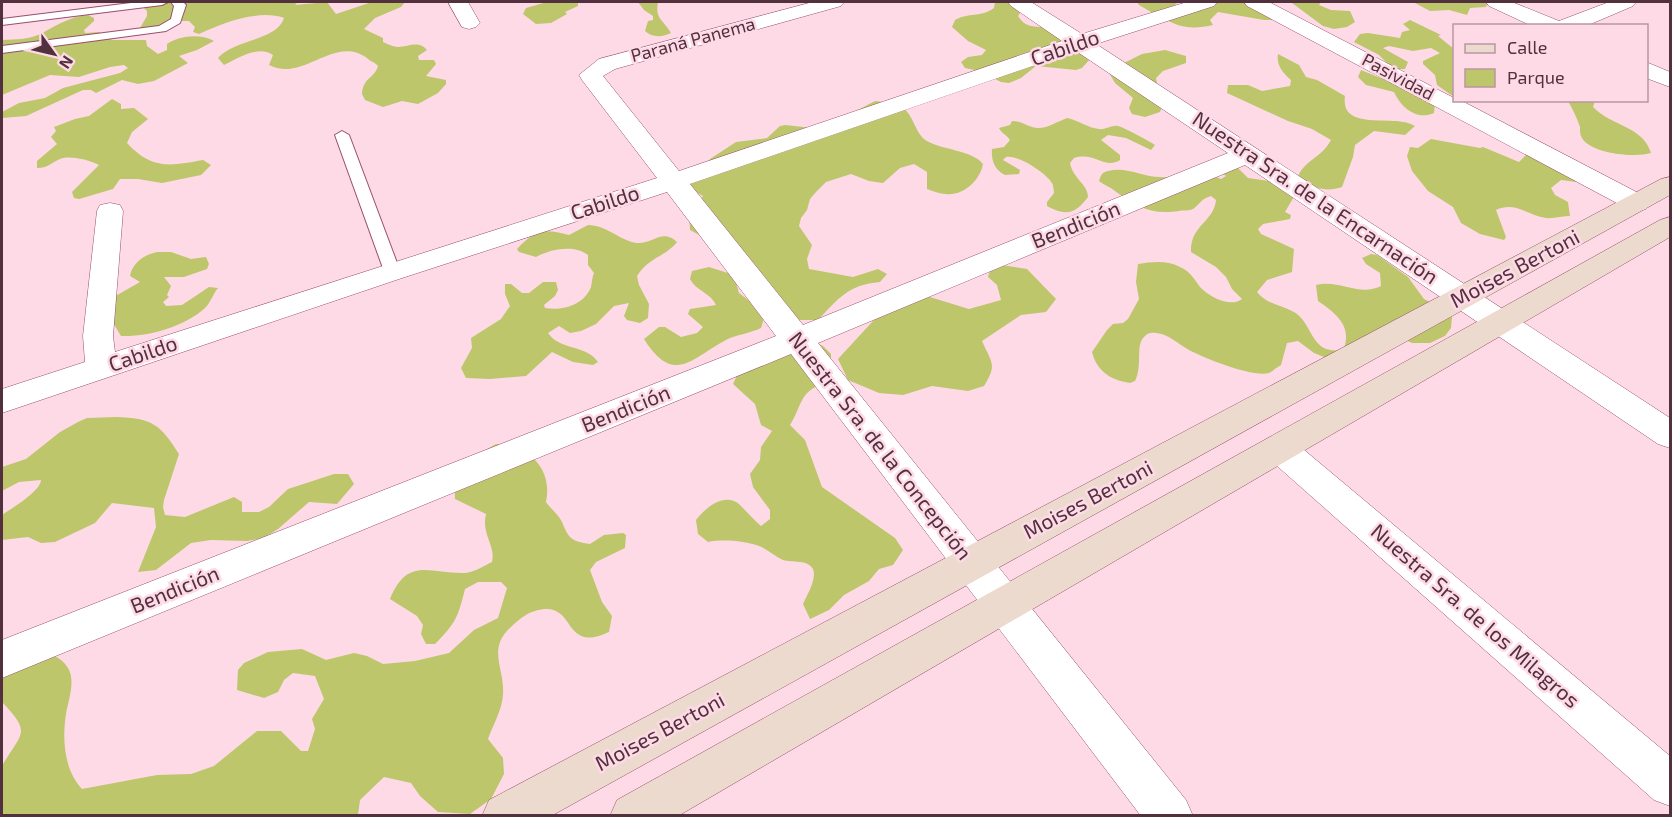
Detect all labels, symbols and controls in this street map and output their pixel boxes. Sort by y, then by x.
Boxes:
street label: Paraná Panema [628,12,757,66]
street label: Cabildo [1027,23,1102,70]
north arrow [24,24,84,84]
legend [1453,24,1648,102]
text: Calle [1507,36,1548,58]
street label: Pasividad [1359,48,1438,104]
text: N [56,53,78,73]
text: Parque [1507,66,1565,88]
street label: Nuestra Sra. de la Encarnación [1188,105,1443,288]
street label: Cabildo [567,179,642,224]
street label: Bendición [1027,195,1123,253]
street label: Moises Bertoni [1445,223,1583,312]
street label: Nuestra Sra. de la Concepción [784,326,978,564]
street label: Cabildo [105,329,180,376]
street label: Bendición [577,379,673,437]
street label: Moises Bertoni [1018,454,1156,543]
street label: Nuestra Sra. de los Milagros [1367,518,1585,712]
street label: Bendición [126,560,222,618]
street label: Moises Bertoni [590,686,728,775]

